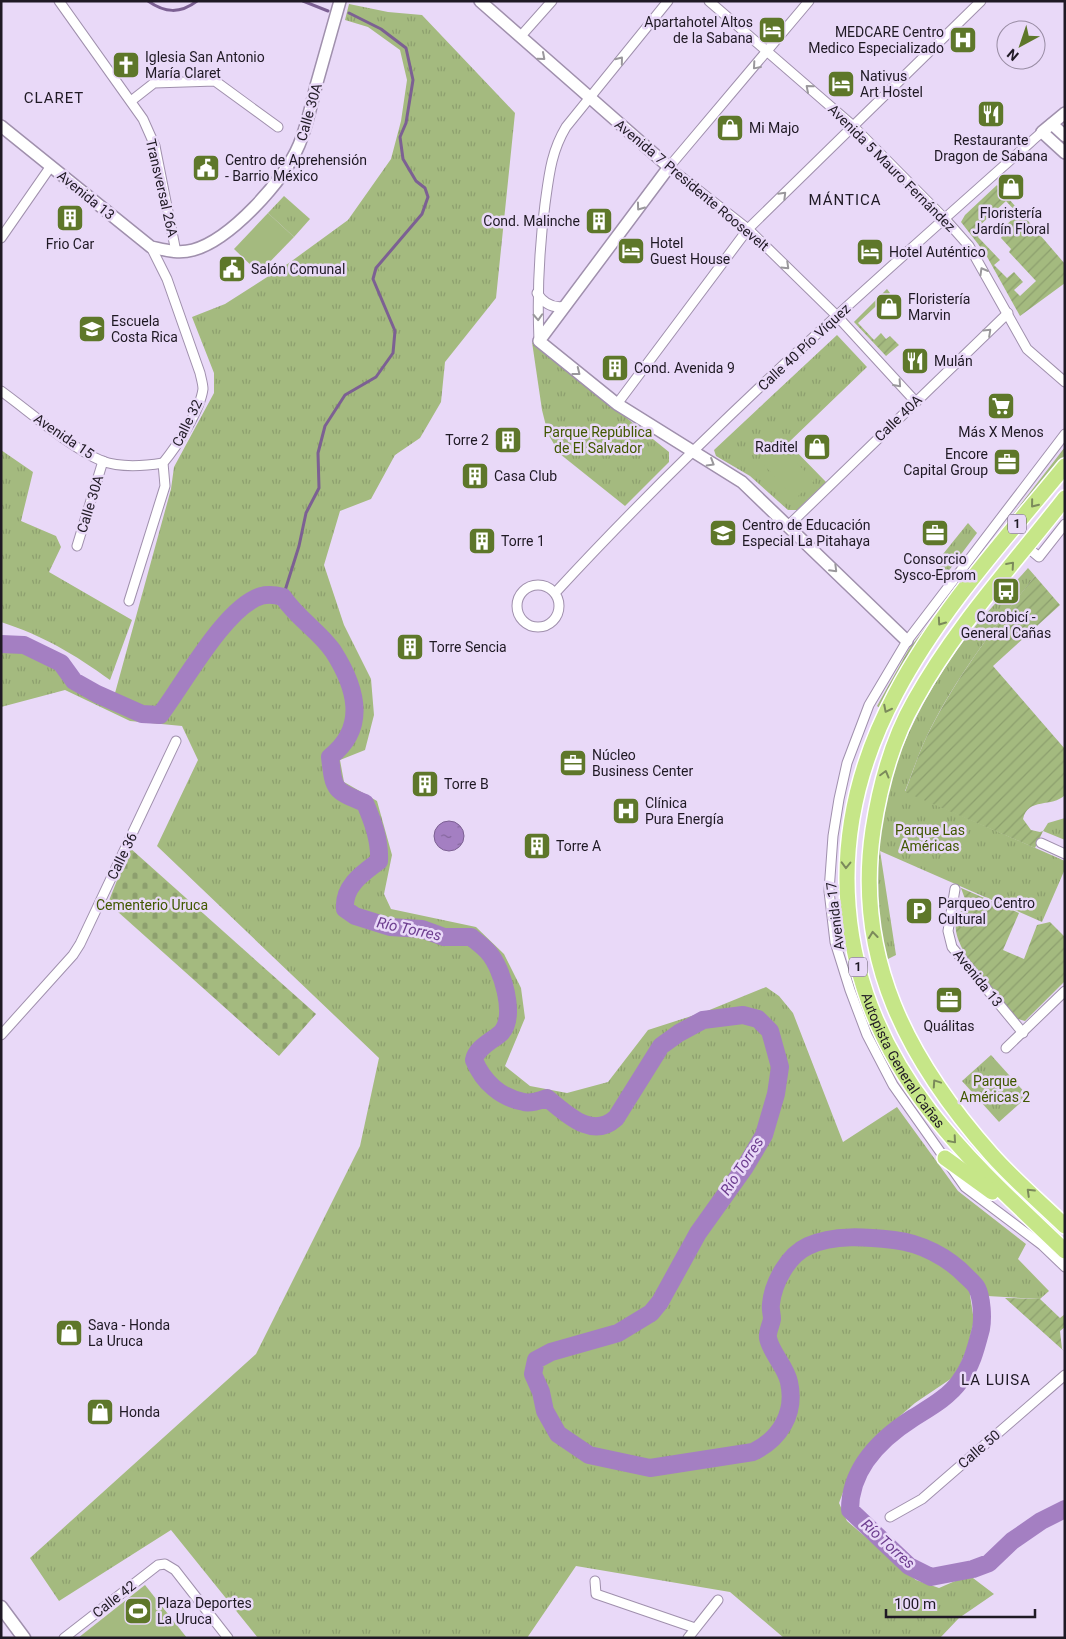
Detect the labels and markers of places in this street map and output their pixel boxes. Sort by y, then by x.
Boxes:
place label: Apartahotel Altos de la Sabana [644,14,753,46]
hotel icon: Apartahotel Altos de la Sabana [757,15,787,45]
place label: MEDCARE Centro Medico Especializado [808,24,944,56]
hospital icon: MEDCARE Centro Medico Especializado [948,25,978,55]
place label: Iglesia San Antonio María Claret [145,49,265,81]
church icon: Iglesia San Antonio María Claret [111,50,141,80]
place label: Nativus Art Hostel [860,68,923,100]
hotel icon: Nativus Art Hostel [826,69,856,99]
restaurant icon: Restaurante Dragon de Sabana [976,99,1006,129]
shop icon: Mi Majo [715,113,745,143]
place label: Mi Majo [749,120,799,136]
place label: Restaurante Dragon de Sabana [934,132,1048,164]
place label: Centro de Aprehensión - Barrio México [225,152,367,184]
public building icon: Centro de Aprehensión - Barrio México [191,153,221,183]
shop icon: Floristería Jardín Floral [996,172,1026,202]
building icon: Frio Car [55,203,85,233]
place label: Floristería Jardín Floral [972,205,1050,237]
building icon: Cond. Malinche [584,206,614,236]
place label: Cond. Malinche [483,213,580,229]
place label: Hotel Guest House [650,235,730,267]
place label: Frio Car [46,236,95,252]
hotel icon: Hotel Guest House [616,236,646,266]
hotel icon: Hotel Auténtico [855,237,885,267]
place label: Hotel Auténtico [889,244,986,260]
public building icon: Salón Comunal [217,254,247,284]
place label: Salón Comunal [251,261,345,277]
place label: Floristería Marvin [908,291,970,323]
shop icon: Floristería Marvin [874,292,904,322]
place label: Escuela Costa Rica [111,313,178,345]
school or university icon: Escuela Costa Rica [77,314,107,344]
restaurant icon: Mulán [900,346,930,376]
building icon: Cond. Avenida 9 [600,353,630,383]
place label: Mulán [934,353,973,369]
place label: Cond. Avenida 9 [634,360,735,376]
supermarket icon: Más X Menos [986,391,1016,421]
place label: Más X Menos [958,424,1044,440]
building icon: Torre 2 [493,425,523,455]
place label: Torre 2 [445,432,489,448]
shop icon: Raditel [802,432,832,462]
place label: Raditel [755,439,798,455]
place label: Encore Capital Group [903,446,988,478]
office icon: Encore Capital Group [992,447,1022,477]
building icon: Casa Club [460,461,490,491]
place label: Casa Club [494,468,557,484]
place label: Centro de Educación Especial La Pitahaya [742,517,871,549]
school or university icon: Centro de Educación Especial La Pitahaya [708,518,738,548]
office icon: Consorcio Sysco-Eprom [920,518,950,548]
building icon: Torre 1 [467,526,497,556]
place label: Torre 1 [501,533,545,549]
place label: Consorcio Sysco-Eprom [894,551,976,583]
bus stop icon: Corobicí - General Cañas [991,576,1021,606]
place label: Corobicí - General Cañas [961,609,1051,641]
building icon: Torre Sencia [395,632,425,662]
place label: Torre Sencia [429,639,507,655]
place label: Núcleo Business Center [592,747,693,779]
office icon: Núcleo Business Center [558,748,588,778]
building icon: Torre B [410,769,440,799]
place label: Torre B [444,776,489,792]
place label: Clínica Pura Energía [645,795,724,827]
hospital icon: Clínica Pura Energía [611,796,641,826]
building icon: Torre A [522,831,552,861]
place label: Torre A [556,838,601,854]
place label: Parqueo Centro Cultural [938,895,1035,927]
parking icon: Parqueo Centro Cultural [904,896,934,926]
office icon: Quálitas [934,985,964,1015]
place label: Quálitas [923,1018,975,1034]
place label: Sava - Honda La Uruca [88,1317,170,1349]
shop icon: Sava - Honda La Uruca [54,1318,84,1348]
shop icon: Honda [85,1397,115,1427]
place label: Honda [119,1404,160,1420]
place label: Plaza Deportes La Uruca [157,1595,252,1627]
sports icon: Plaza Deportes La Uruca [123,1596,153,1626]

